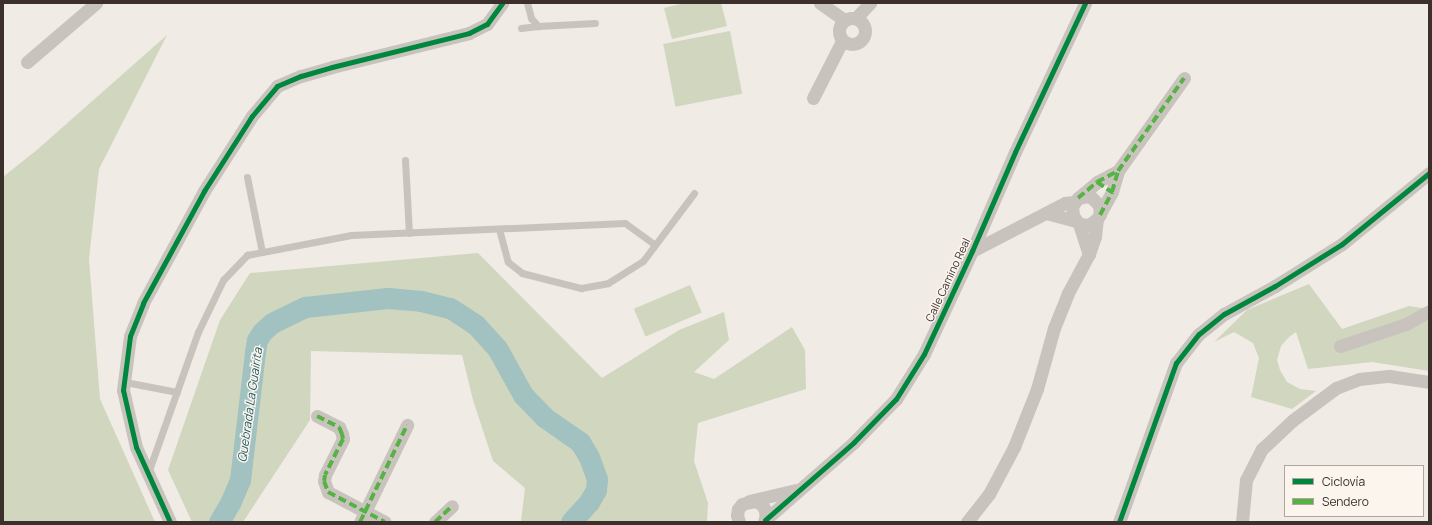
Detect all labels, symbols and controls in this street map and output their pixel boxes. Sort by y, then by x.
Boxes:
street label: Calle Camino Real [923,236,973,324]
water label: Quebrada La Guairita [235,347,265,463]
legend [1284,465,1424,517]
text: Ciclovía [1322,473,1365,490]
text: Sendero [1322,493,1369,510]

